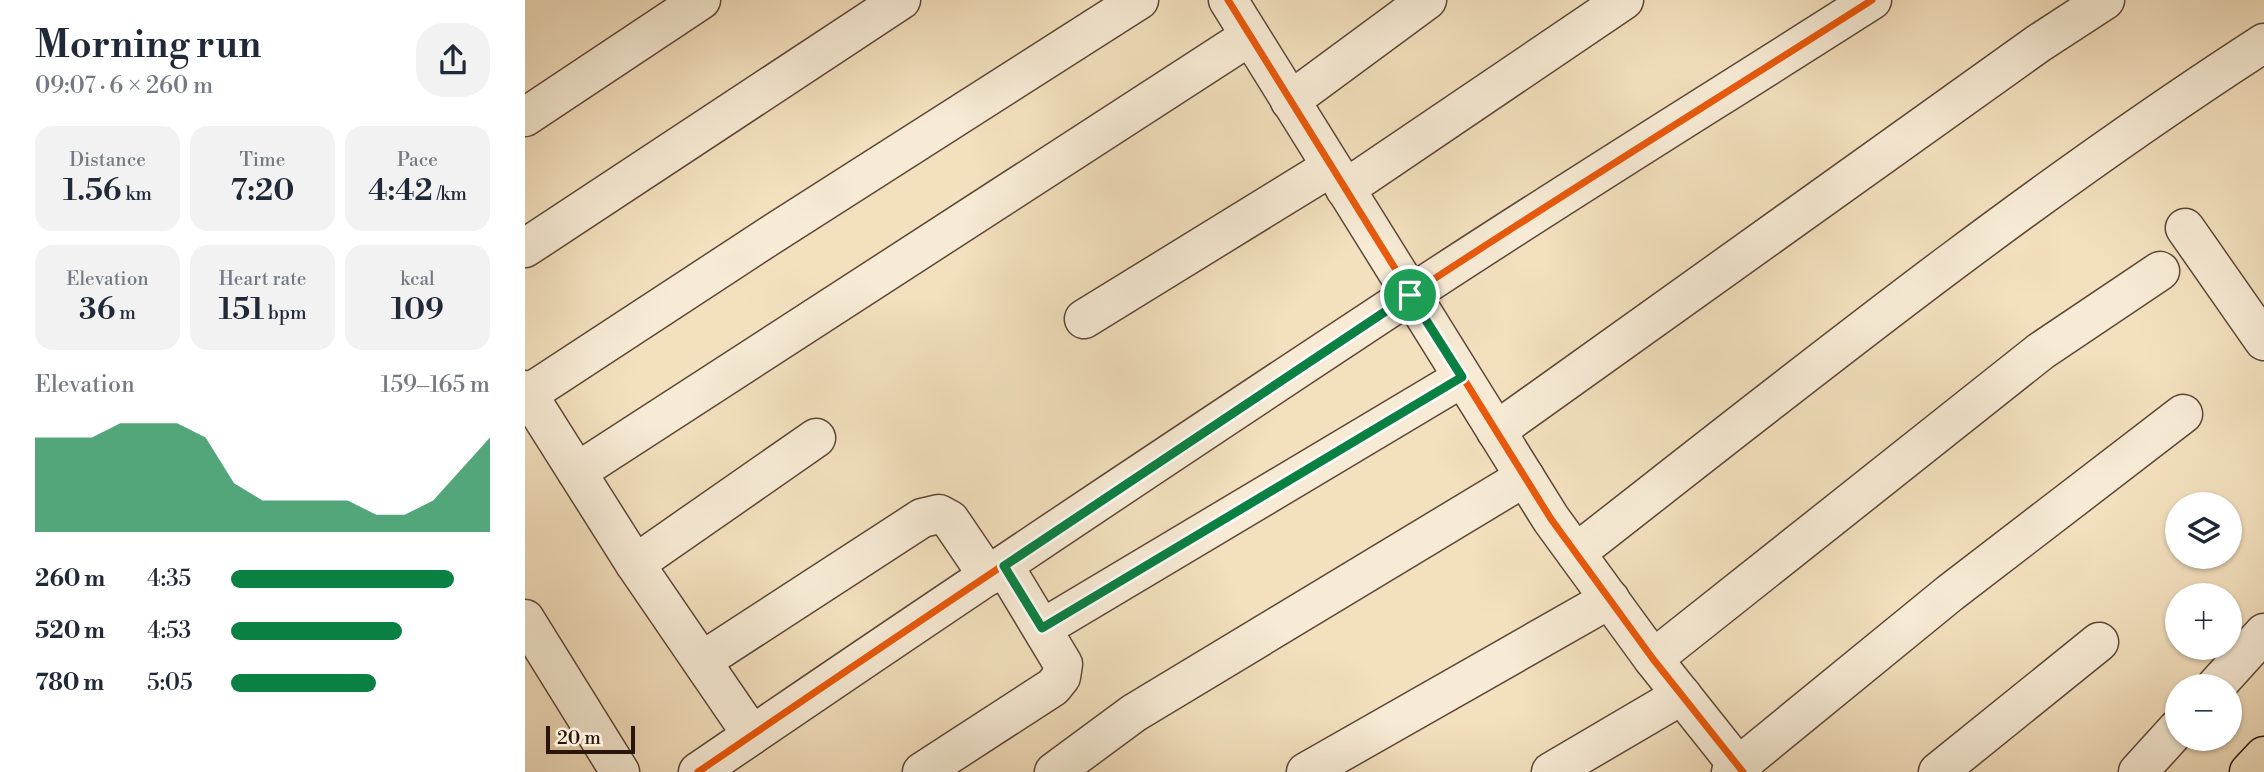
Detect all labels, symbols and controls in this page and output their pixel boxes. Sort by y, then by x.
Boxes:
text: Morning run [35,22,261,69]
button: share [416,23,490,97]
text: 09:07 · 6 × 260 m [35,72,213,100]
text: Distance [69,148,146,172]
text: Time [240,148,285,172]
text: Pace [397,148,438,172]
text: 1.56 [63,172,122,210]
text: 7:20 [231,172,295,210]
text: 4:42 [368,172,433,210]
text: km [122,182,152,206]
text: /km [433,182,467,206]
pin [1380,265,1440,325]
text: Elevation [66,267,149,291]
text: Heart rate [219,267,306,291]
text: kcal [400,267,435,291]
icon: arrive [1391,276,1429,314]
text: 36 [79,291,115,329]
text: 151 [218,291,264,329]
text: 109 [391,291,444,329]
text: m [115,301,136,325]
text: bpm [264,301,307,325]
text: Elevation [35,371,135,399]
text: 159–165 m [381,371,490,399]
map controls [2165,492,2242,751]
button: layers [2165,492,2242,569]
text: 260 m [35,565,105,593]
text: 4:35 [147,565,191,593]
button: + [2165,583,2242,660]
text: 520 m [35,617,105,645]
text: 4:53 [147,617,191,645]
text: 780 m [35,669,104,697]
text: 5:05 [147,669,193,697]
button: − [2165,674,2242,751]
scale bar [546,723,635,755]
text: 20 m [557,726,601,750]

